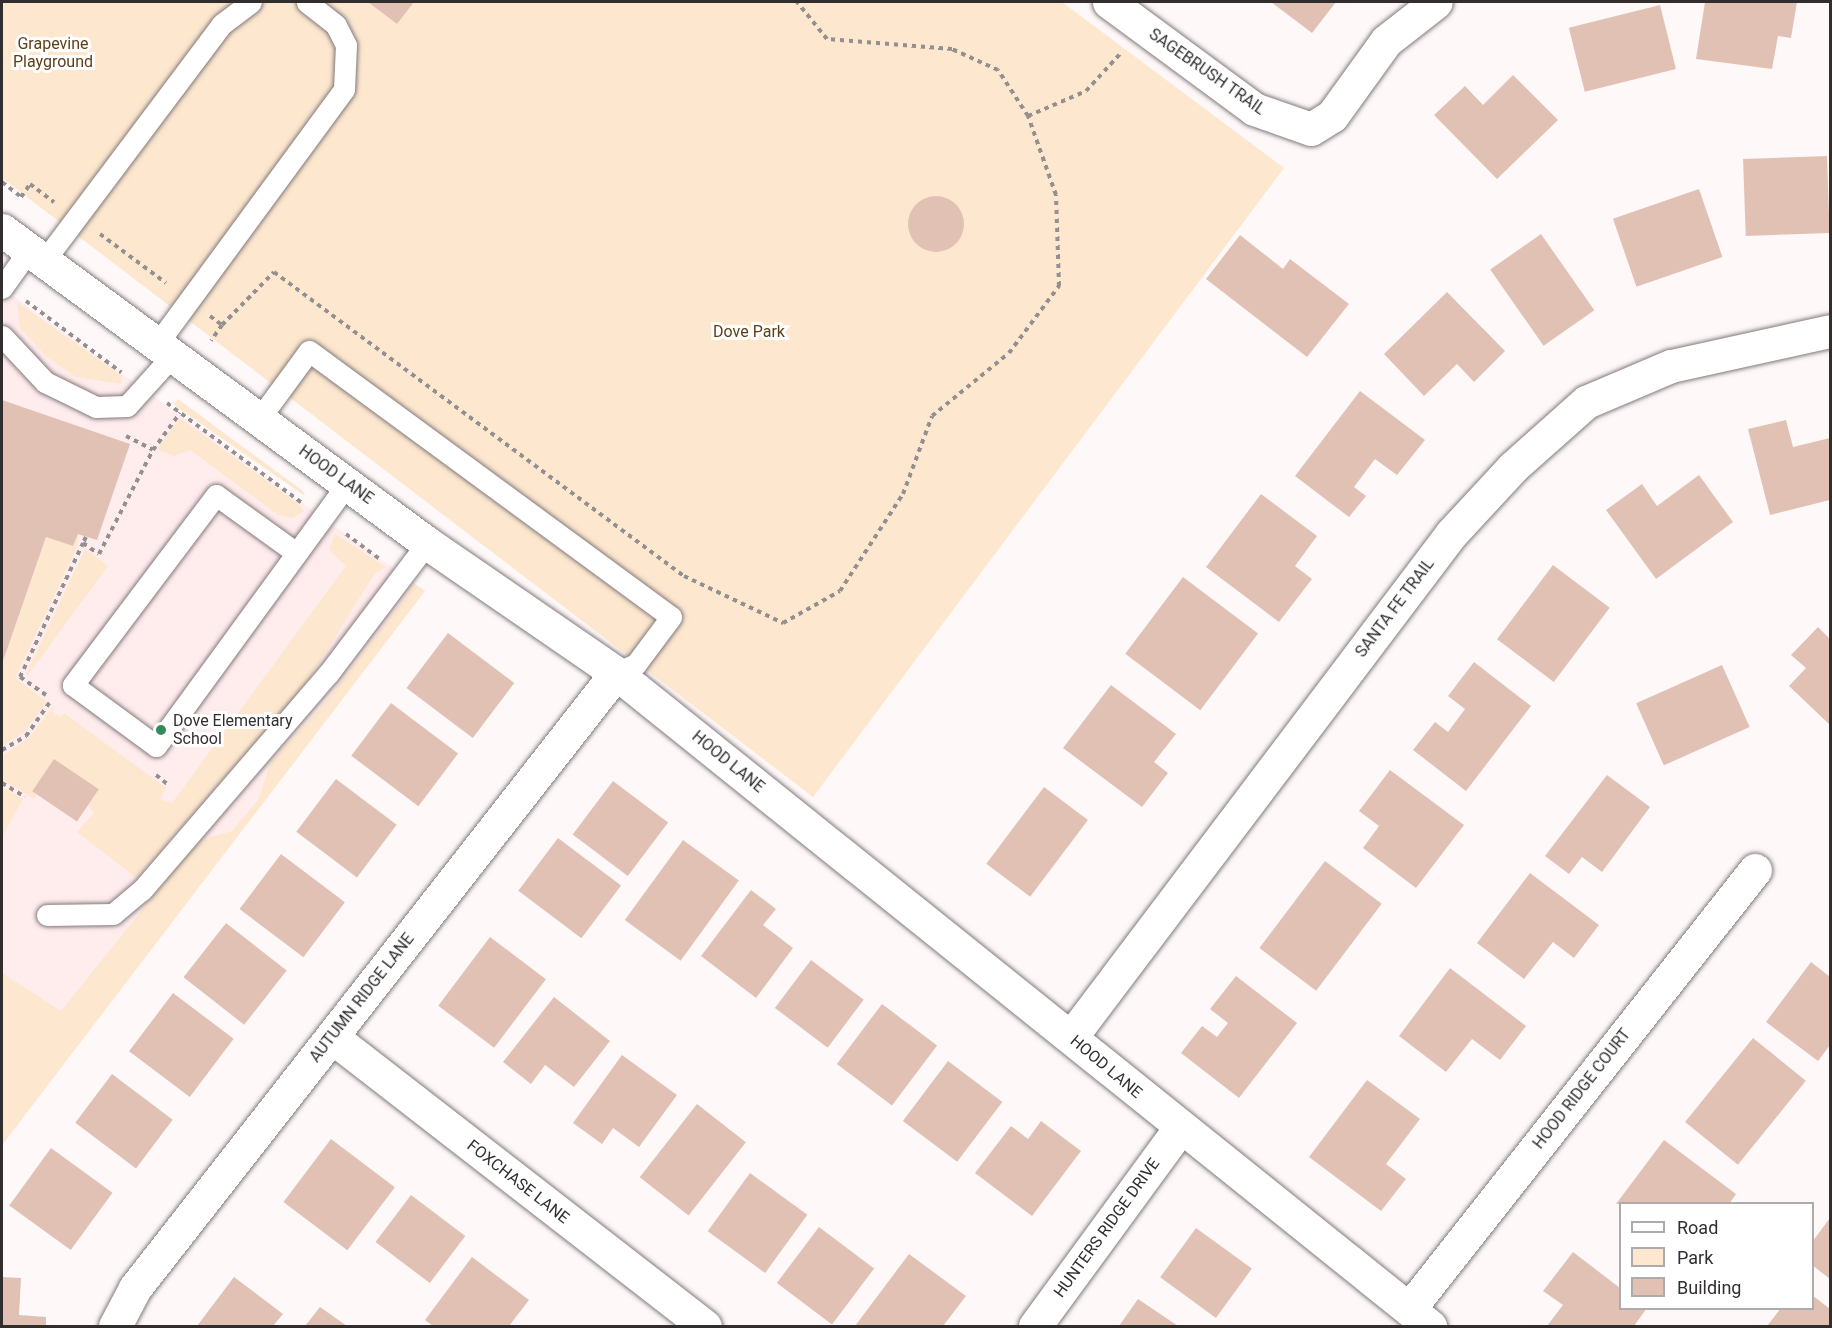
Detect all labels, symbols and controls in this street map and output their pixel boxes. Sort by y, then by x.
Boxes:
street label: SAGEBRUSH TRAIL [1145,25,1269,119]
park label: Grapevine Playground [13,34,93,72]
park label: Dove Park [713,322,785,342]
street label: HOOD LANE [295,441,377,509]
street label: SANTA FE TRAIL [1351,555,1439,661]
place label: Dove Elementary School [173,711,292,749]
marker: Dove Elementary School [154,723,168,737]
street label: HOOD LANE [688,727,768,797]
street label: AUTUMN RIDGE LANE [306,930,418,1066]
street label: HOOD RIDGE COURT [1529,1025,1635,1153]
street label: HOOD LANE [1066,1031,1146,1103]
street label: FOXCHASE LANE [463,1136,573,1228]
street label: HUNTERS RIDGE DRIVE [1050,1155,1164,1301]
legend [1619,1202,1814,1310]
text: Road [1677,1217,1718,1238]
text: Park [1677,1247,1713,1268]
text: Building [1677,1277,1741,1298]

